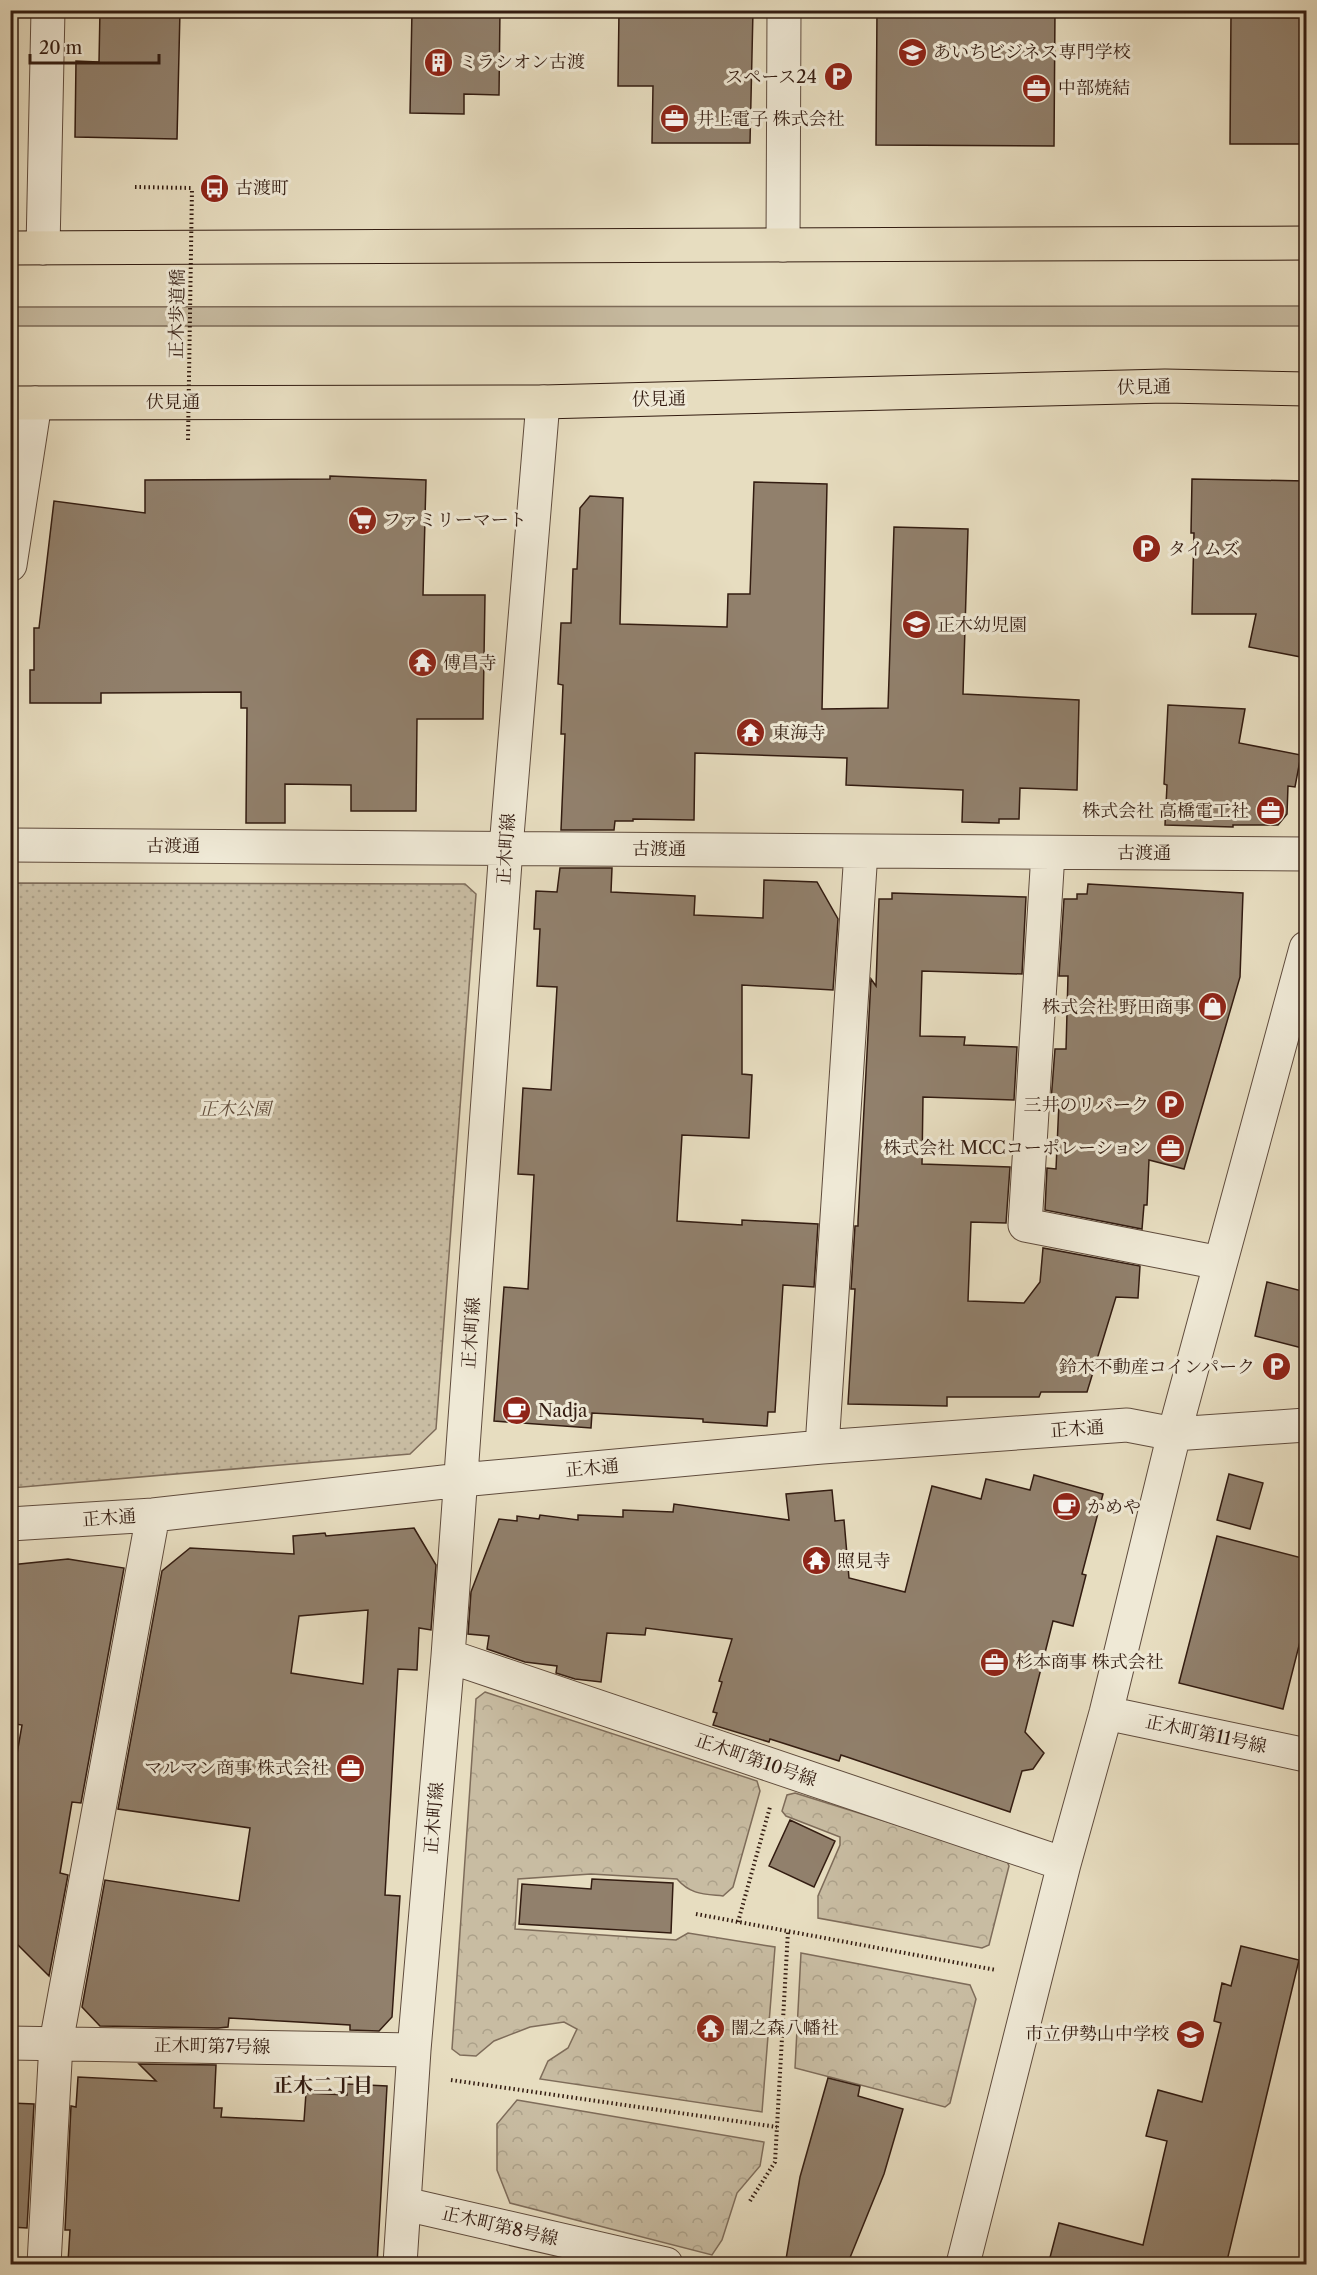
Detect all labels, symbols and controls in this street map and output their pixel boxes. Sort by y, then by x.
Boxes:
scale bar [30,27,159,65]
school or university icon: あいちビジネス専門学校 [896,36,928,68]
text: 20 m [39,37,83,59]
place label: あいちビジネス専門学校 [933,41,1130,63]
building icon: ミラシオン古渡 [422,46,454,78]
place label: ミラシオン古渡 [459,51,585,73]
parking icon: スペース24 [822,61,854,93]
place label: スペース24 [725,66,817,88]
office icon: 中部焼結 [1021,72,1053,104]
place label: 中部焼結 [1058,77,1130,99]
office icon: 井上電子 株式会社 [659,103,691,135]
place label: 井上電子 株式会社 [696,108,845,130]
bus stop icon: 古渡町 [198,172,230,204]
place label: 古渡町 [235,177,289,199]
street label: 正木歩道橋 [165,269,189,359]
street label: 伏見通 [1117,376,1171,398]
street label: 伏見通 [632,388,686,410]
street label: 伏見通 [146,391,200,413]
supermarket icon: ファミリーマート [346,504,378,536]
place label: ファミリーマート [383,509,527,531]
parking icon: タイムズ [1131,533,1163,565]
place label: タイムズ [1168,538,1240,560]
school or university icon: 正木幼児園 [900,609,932,641]
place label: 正木幼児園 [937,614,1027,636]
temple icon: 傅昌寺 [406,647,438,679]
place label: 傅昌寺 [443,652,497,674]
temple icon: 東海寺 [735,717,767,749]
place label: 東海寺 [772,722,826,744]
office icon: 株式会社 高橋電工社 [1254,795,1286,827]
place label: 株式会社 高橋電工社 [1082,800,1249,822]
street label: 正木町線 [493,812,519,886]
street label: 古渡通 [146,835,200,857]
street label: 古渡通 [632,838,686,860]
street label: 古渡通 [1117,842,1171,864]
shop icon: 株式会社 野田商事 [1196,991,1228,1023]
place label: 株式会社 野田商事 [1042,996,1191,1018]
parking icon: 三井のリパーク [1154,1089,1186,1121]
place label: 三井のリパーク [1024,1094,1149,1116]
park label: 正木公園 [199,1098,274,1120]
office icon: 株式会社 MCCコーポレーション [1154,1132,1186,1164]
place label: 株式会社 MCCコーポレーション [883,1137,1149,1159]
street label: 正木町線 [458,1296,484,1370]
parking icon: 鈴木不動産コインパーク [1260,1351,1292,1383]
place label: 鈴木不動産コインパーク [1059,1356,1255,1378]
cafe icon: Nadja [501,1395,533,1427]
place label: Nadja [538,1400,588,1422]
street label: 正木通 [1049,1416,1105,1442]
street label: 正木通 [564,1455,620,1481]
cafe icon: かめや [1050,1491,1082,1523]
place label: かめや [1087,1496,1141,1518]
street label: 正木通 [81,1505,137,1531]
temple icon: 照見寺 [800,1545,832,1577]
place label: 照見寺 [837,1550,891,1572]
office icon: 杉本商事 株式会社 [978,1646,1010,1678]
place label: 杉本商事 株式会社 [1015,1651,1164,1673]
street label: 正木町第11号線 [1143,1710,1269,1758]
street label: 正木町第10号線 [692,1729,820,1791]
office icon: マルマン商事 株式会社 [334,1752,366,1784]
place label: マルマン商事 株式会社 [144,1757,329,1779]
street label: 正木町線 [420,1781,448,1855]
temple icon: 闇之森八幡社 [694,2012,726,2044]
place label: 闇之森八幡社 [731,2017,839,2039]
school or university icon: 市立伊勢山中学校 [1174,2018,1206,2050]
place label: 市立伊勢山中学校 [1025,2023,1169,2045]
street label: 正木町第7号線 [153,2034,271,2058]
district label: 正木二丁目 [273,2073,373,2097]
street label: 正木町第8号線 [440,2202,560,2250]

